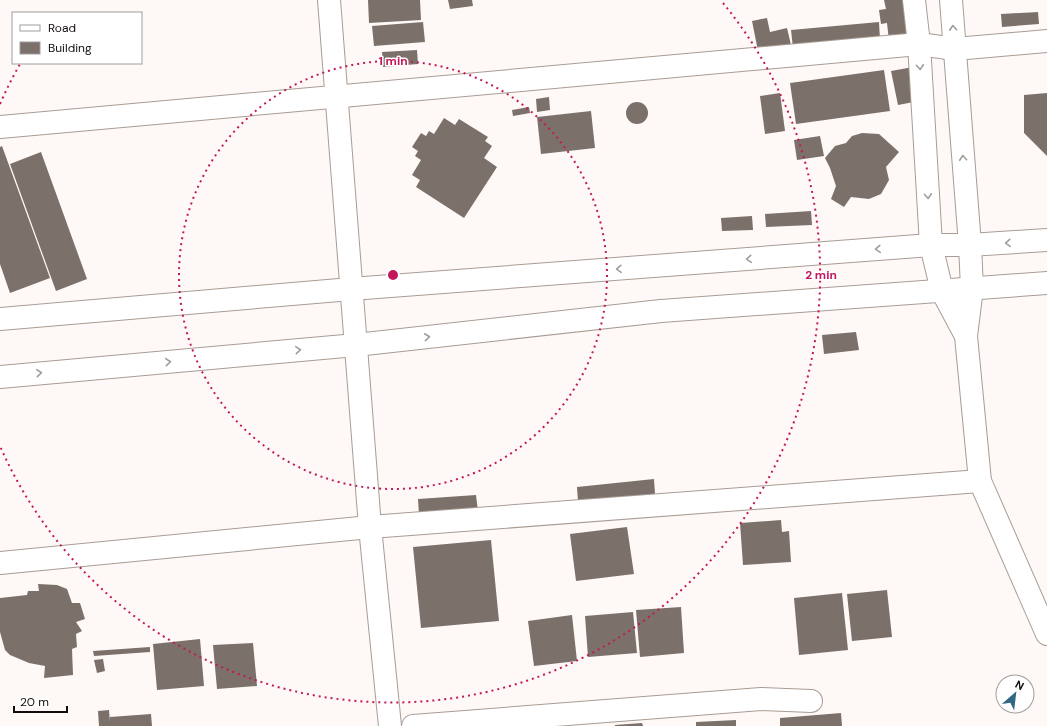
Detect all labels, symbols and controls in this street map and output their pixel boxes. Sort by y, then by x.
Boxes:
legend [12,12,142,64]
text: Road [48,20,76,36]
one-way arrow [949,25,958,31]
text: Building [48,40,92,56]
text: 1 min [378,53,408,69]
one-way arrow [916,64,924,70]
one-way arrow [959,154,968,161]
one-way arrow [924,193,933,199]
one-way arrow [1005,238,1011,247]
one-way arrow [875,245,881,254]
one-way arrow [746,254,752,263]
one-way arrow [616,264,622,273]
text: 2 min [805,267,837,283]
centre of rings [386,268,400,282]
one-way arrow [424,333,430,342]
one-way arrow [295,346,301,355]
one-way arrow [165,357,171,366]
one-way arrow [36,369,42,378]
north arrow [995,674,1035,714]
text: N [1013,677,1027,693]
scale bar [14,688,67,714]
text: 20 m [20,694,49,710]

